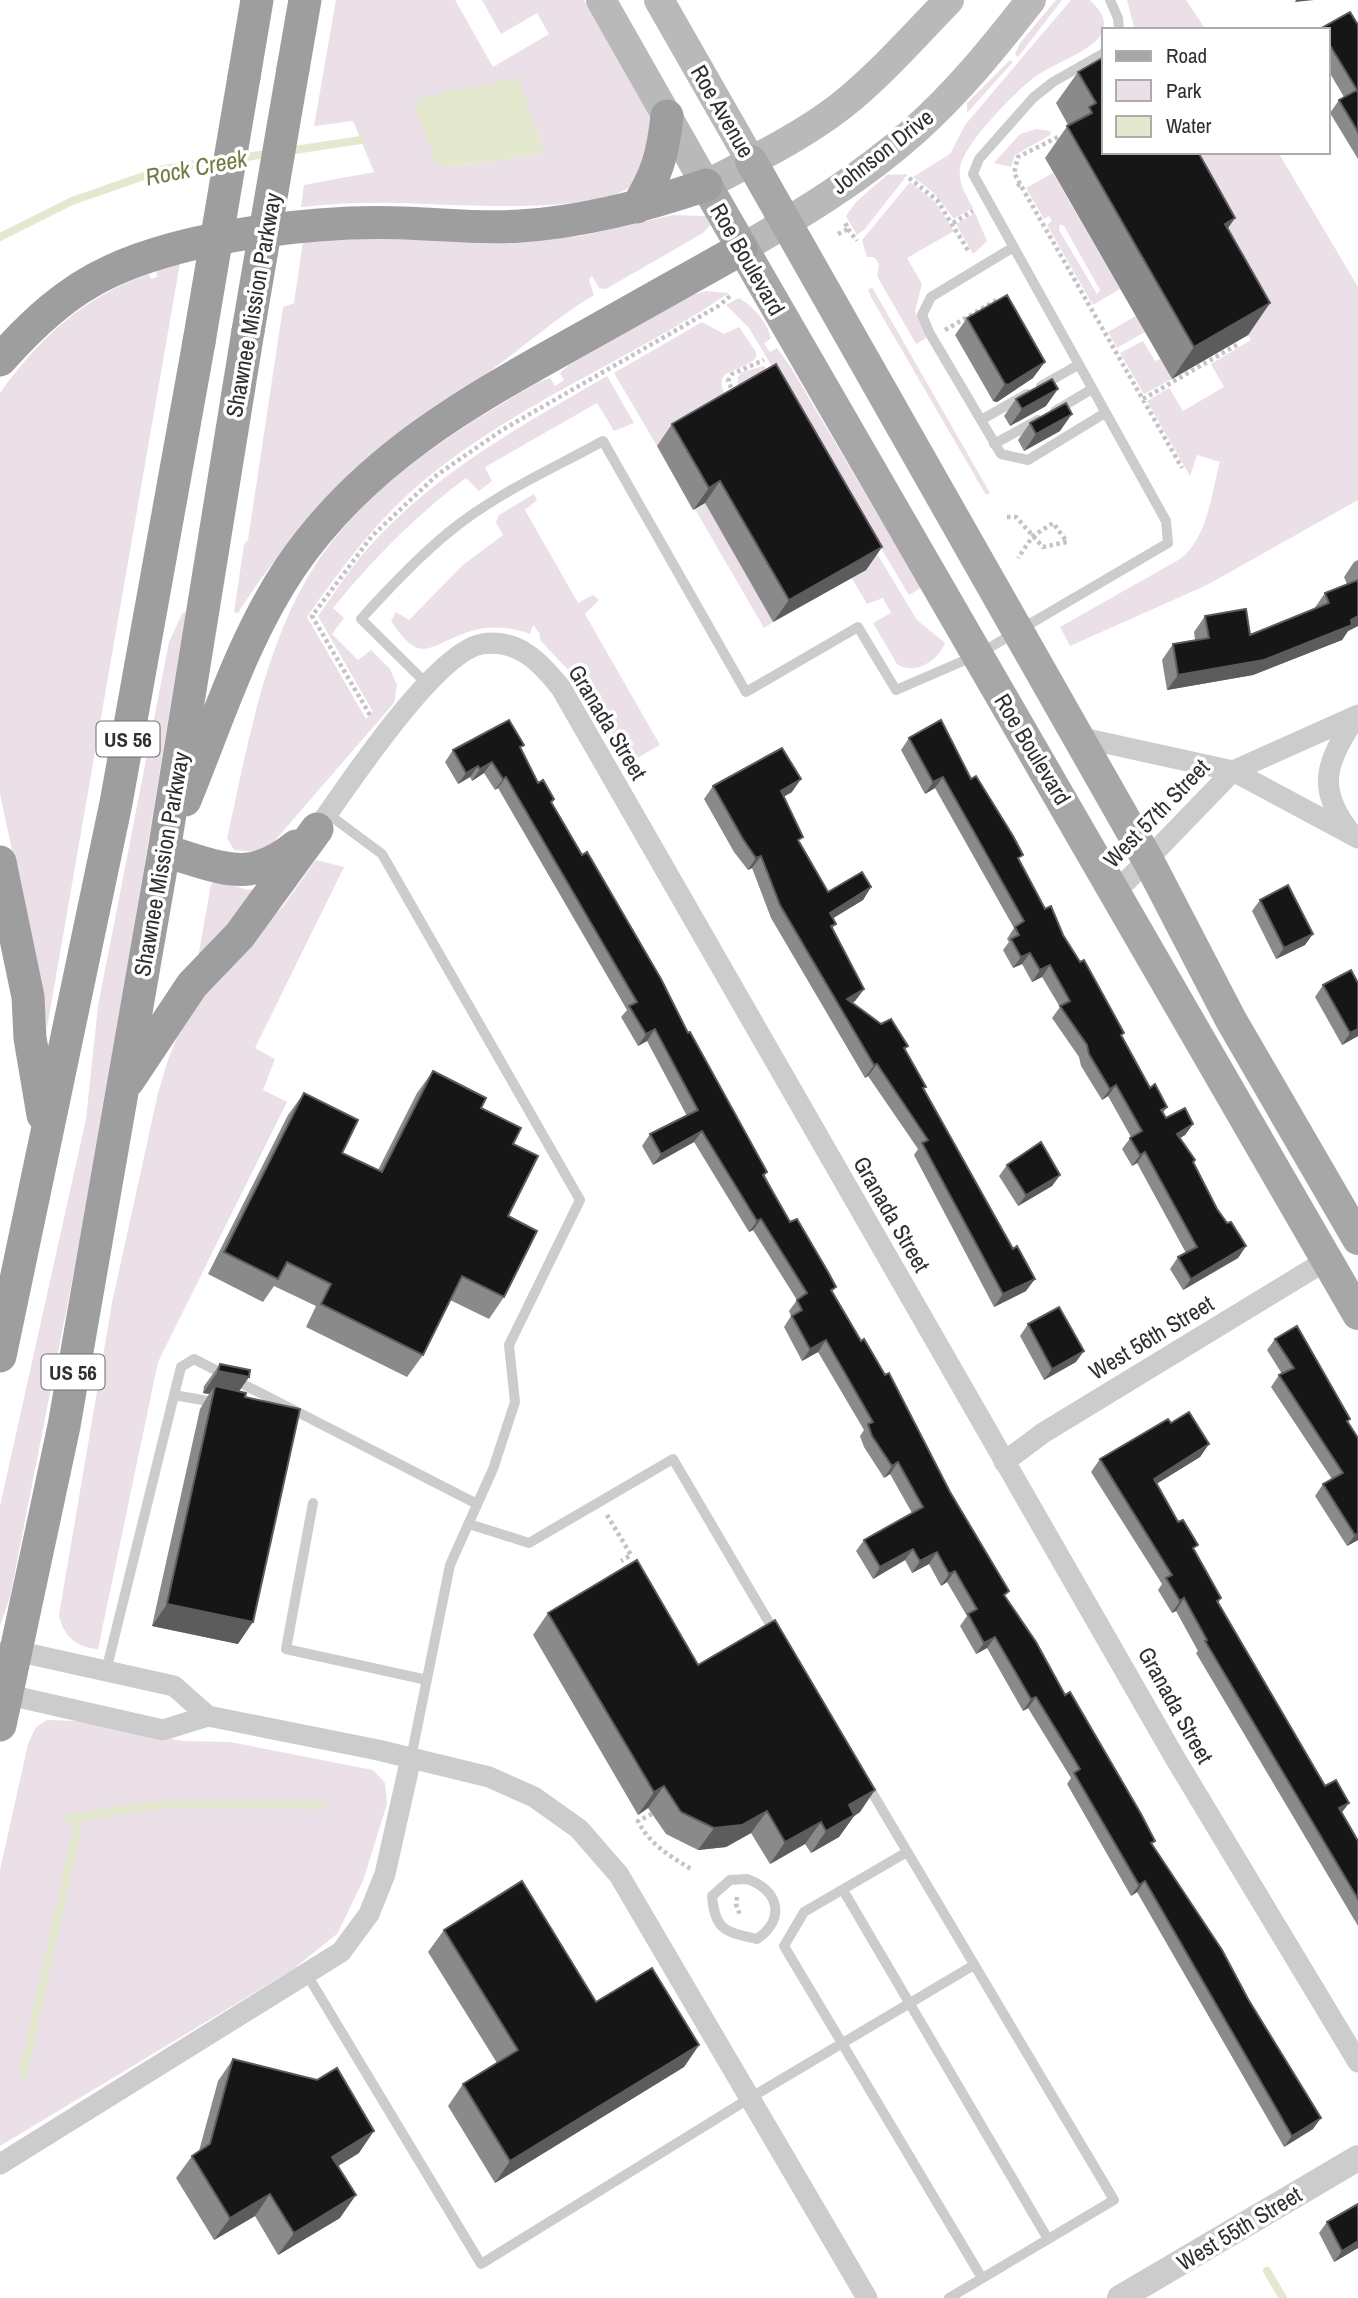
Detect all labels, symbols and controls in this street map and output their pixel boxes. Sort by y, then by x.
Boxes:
legend [1102,28,1330,154]
text: Road [1166,41,1207,70]
street label: Roe Avenue [684,59,762,163]
text: Park [1166,76,1202,105]
street label: Johnson Drive [825,101,939,201]
text: Water [1166,111,1212,140]
water label: Rock Creek [142,141,251,193]
street label: Shawnee Mission Parkway [218,190,288,420]
street label: Roe Boulevard [703,197,793,321]
street label: Granada Street [562,659,654,785]
street label: Roe Boulevard [988,688,1078,810]
road number: US 56 [96,722,160,756]
street label: Shawnee Mission Parkway [126,749,196,979]
street label: West 57th Street [1096,752,1216,874]
street label: Granada Street [846,1150,938,1278]
street label: West 56th Street [1083,1288,1219,1386]
road number: US 56 [42,1354,104,1390]
street label: Granada Street [1131,1641,1221,1769]
street label: West 55th Street [1171,2179,1307,2277]

